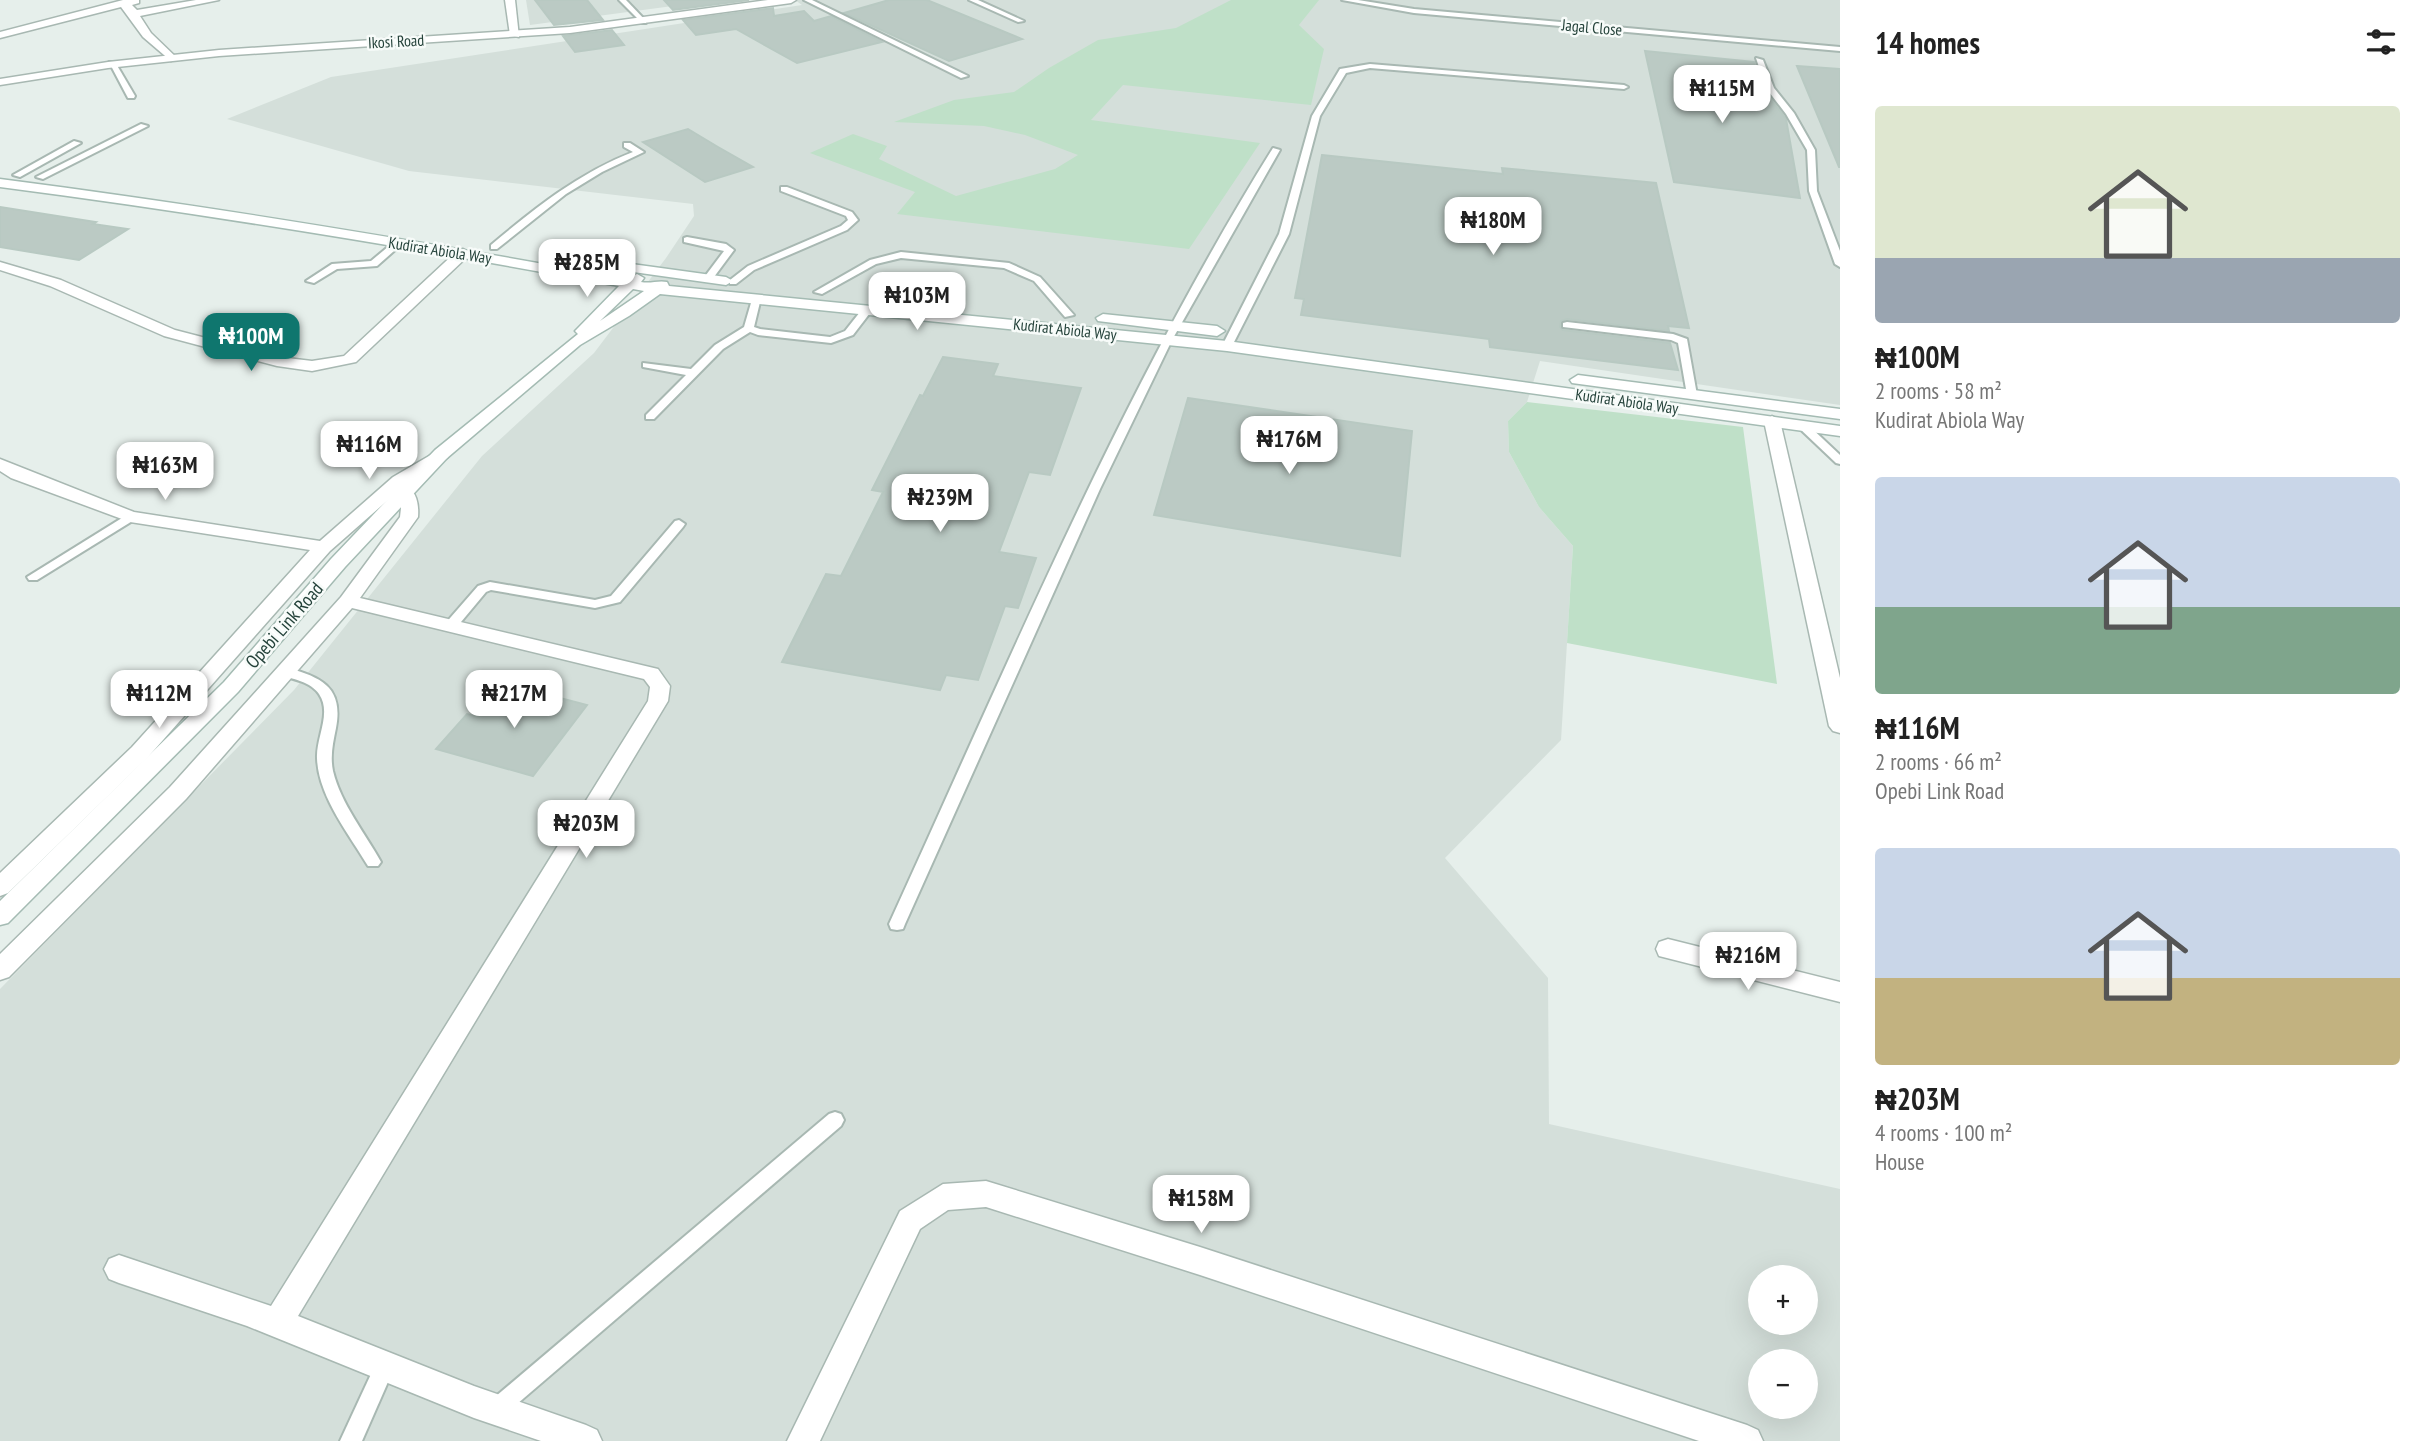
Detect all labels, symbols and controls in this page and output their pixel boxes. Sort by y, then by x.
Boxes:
street label: Jagal Close [1560,14,1623,40]
text: 14 homes [1875,23,1980,62]
icon: filters [2362,23,2400,61]
street label: Ikosi Road [367,30,425,52]
pin: ₦115M [1673,66,1771,125]
text: ₦115M [1690,73,1754,102]
icon: home [2075,151,2201,277]
pin: ₦180M [1444,198,1542,257]
text: ₦180M [1461,205,1525,234]
street label: Kudirat Abiola Way [387,232,493,268]
pin: ₦285M [538,240,636,299]
text: ₦285M [555,247,619,276]
pin: ₦103M [868,272,966,332]
text: ₦103M [885,280,949,309]
pin: ₦100M [202,314,300,373]
street label: Kudirat Abiola Way [1012,314,1118,344]
text: ₦100M [219,321,283,350]
text: ₦100M [1875,337,1960,376]
text: 2 rooms · 58 m² [1875,376,2002,405]
street label: Kudirat Abiola Way [1574,384,1680,418]
text: Kudirat Abiola Way [1875,405,2024,434]
pin: ₦176M [1240,416,1338,476]
pin: ₦116M [320,421,418,481]
text: ₦176M [1257,424,1321,453]
text: ₦116M [337,429,401,458]
pin: ₦163M [116,442,214,502]
text: ₦163M [133,450,197,479]
pin: ₦239M [891,475,989,534]
text: ₦239M [908,482,972,511]
icon: home [2075,522,2201,648]
street label: Opebi Link Road [240,577,328,673]
pin: ₦112M [110,670,208,730]
pin: ₦217M [465,670,563,730]
text: ₦112M [127,678,191,707]
text: ₦217M [482,678,546,707]
text: ₦116M [1875,708,1960,747]
text: 2 rooms · 66 m² [1875,747,2002,776]
text: Opebi Link Road [1875,776,2004,805]
pin: ₦203M [537,800,635,860]
text: ₦203M [554,808,618,837]
icon: home [2075,893,2201,1019]
pin: ₦216M [1699,932,1797,992]
text: ₦216M [1716,940,1780,969]
text: ₦203M [1875,1079,1960,1118]
text: 4 rooms · 100 m² [1875,1118,2012,1147]
text: House [1875,1147,1925,1176]
pin: ₦158M [1152,1176,1250,1235]
text: ₦158M [1169,1183,1233,1212]
map controls [1748,1265,1818,1419]
button: + [1748,1265,1818,1335]
button: − [1748,1349,1818,1419]

